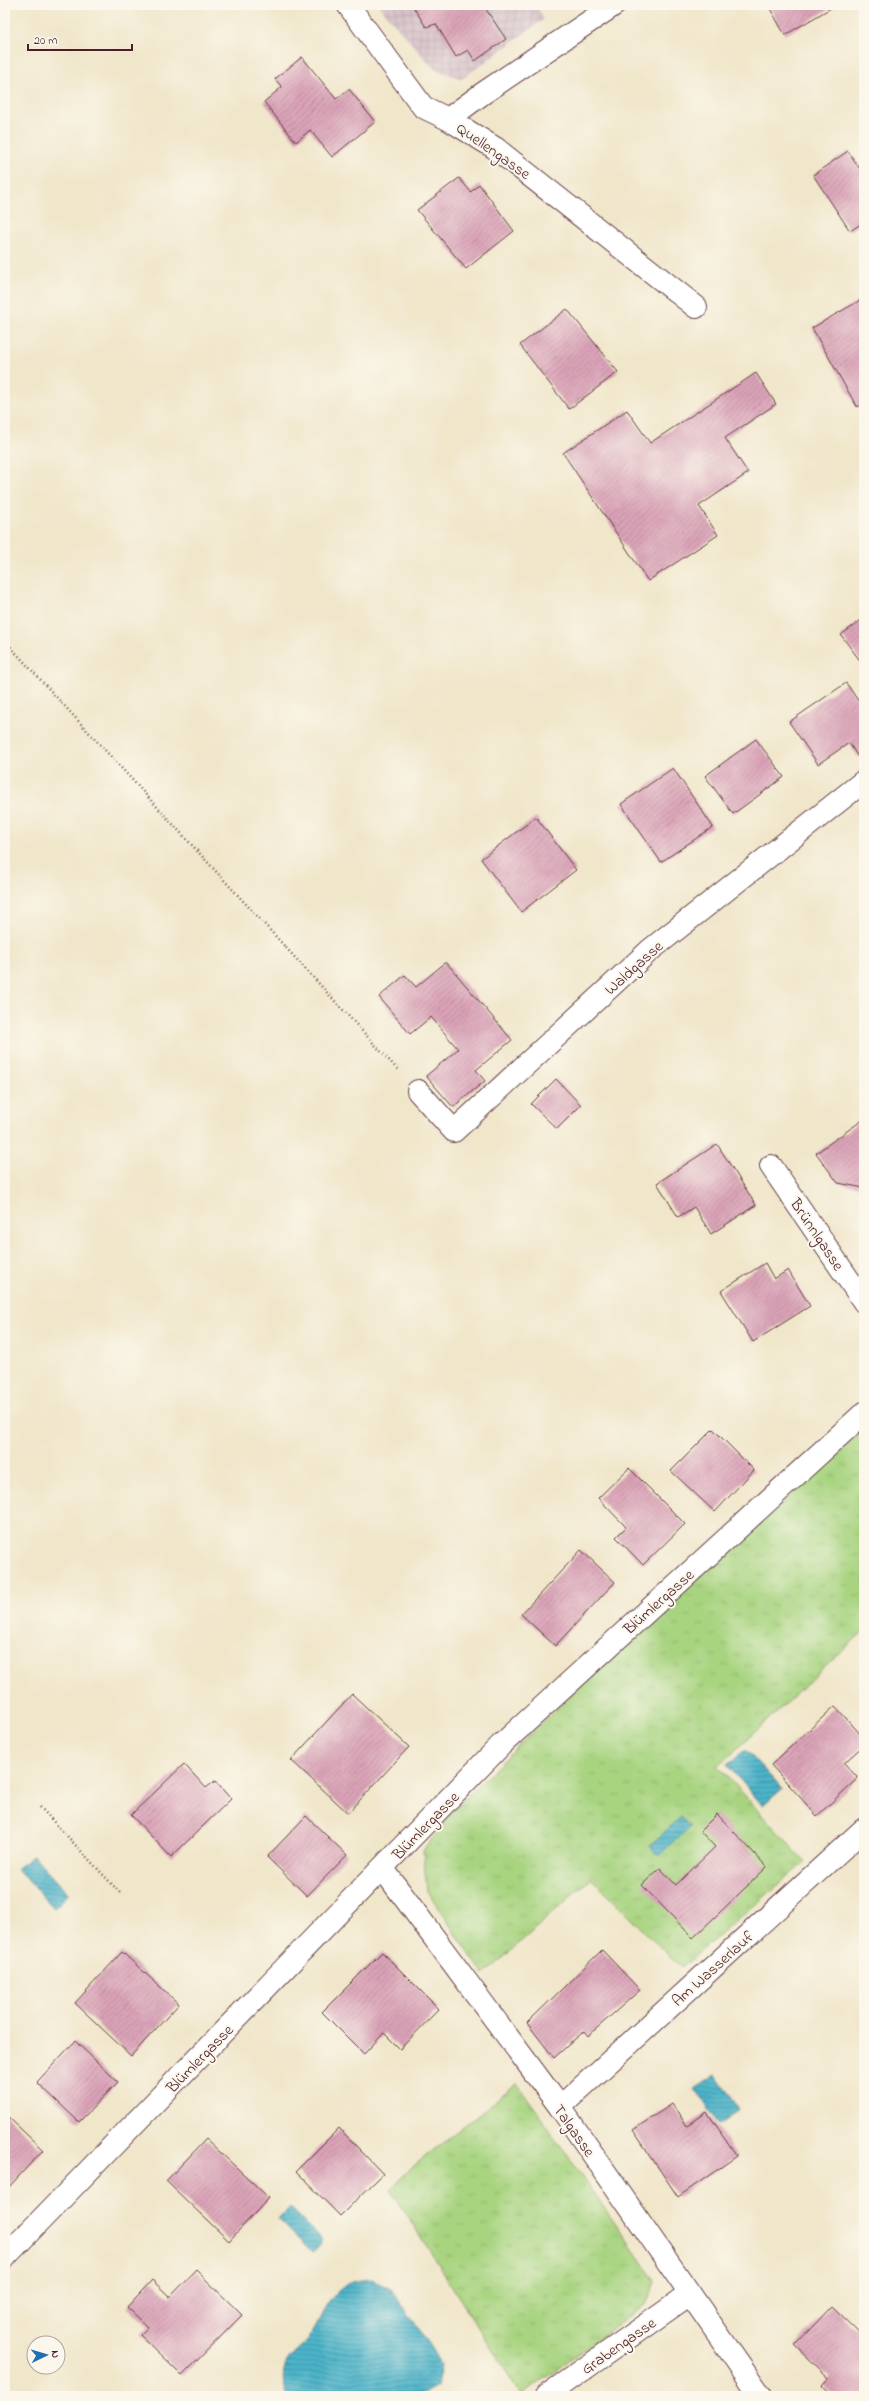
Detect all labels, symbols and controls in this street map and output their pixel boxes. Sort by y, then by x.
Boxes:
scale bar [28,26,132,52]
text: 20 m [34,32,57,50]
street label: Quellengasse [451,117,536,187]
street label: Waldgasse [600,935,670,1002]
street label: Brünnlgasse [783,1193,850,1277]
street label: Blümlergasse [618,1564,701,1642]
street label: Blümlergasse [386,1786,466,1867]
street label: Am Wasserlauf [667,1926,760,2013]
street label: Blümlergasse [160,2019,240,2100]
street label: Talgasse [546,2100,601,2163]
street label: Grabengasse [577,2312,662,2381]
north arrow [26,2335,66,2375]
text: N [47,2350,63,2359]

